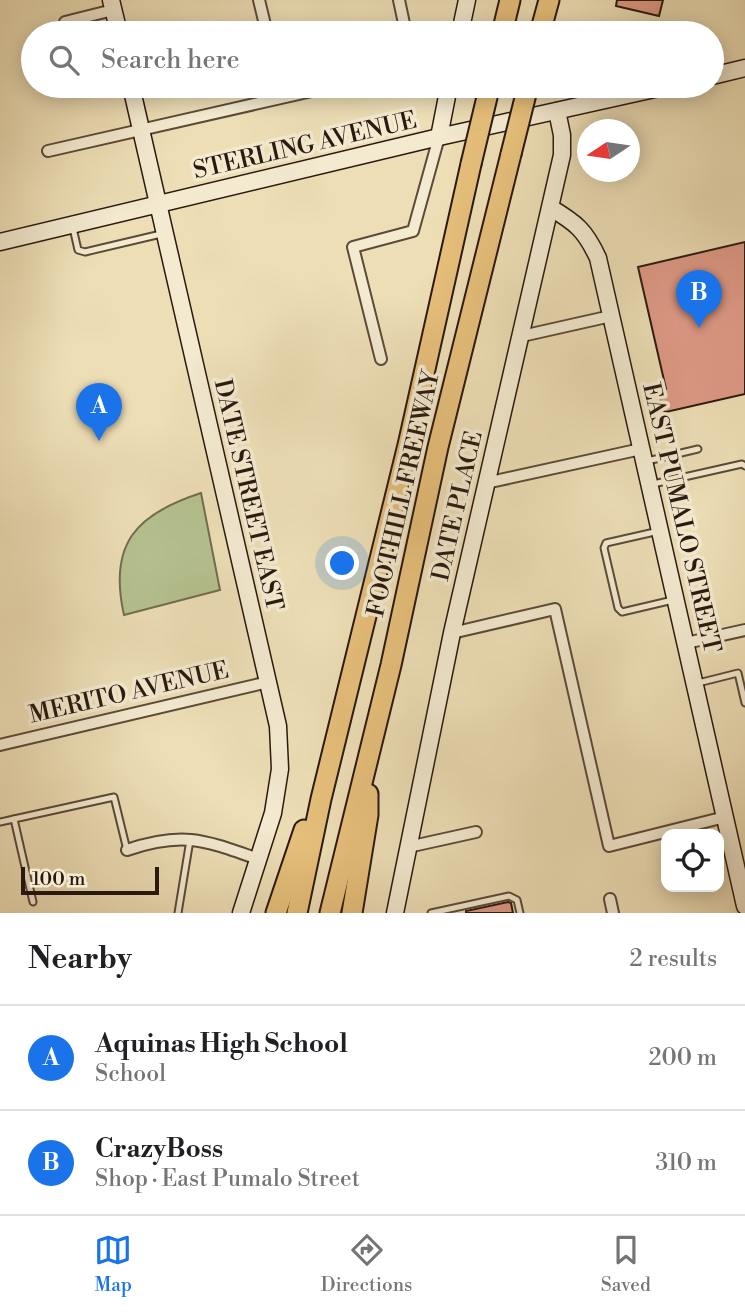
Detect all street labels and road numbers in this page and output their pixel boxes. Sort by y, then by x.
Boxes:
street label: STERLING AVENUE [190,106,420,186]
street label: FOOTHILL FREEWAY [361,367,447,620]
street label: DATE STREET EAST [207,376,289,614]
street label: EAST PUMALO STREET [635,380,727,656]
street label: DATE PLACE [426,428,490,584]
street label: MERITO AVENUE [26,655,232,731]

